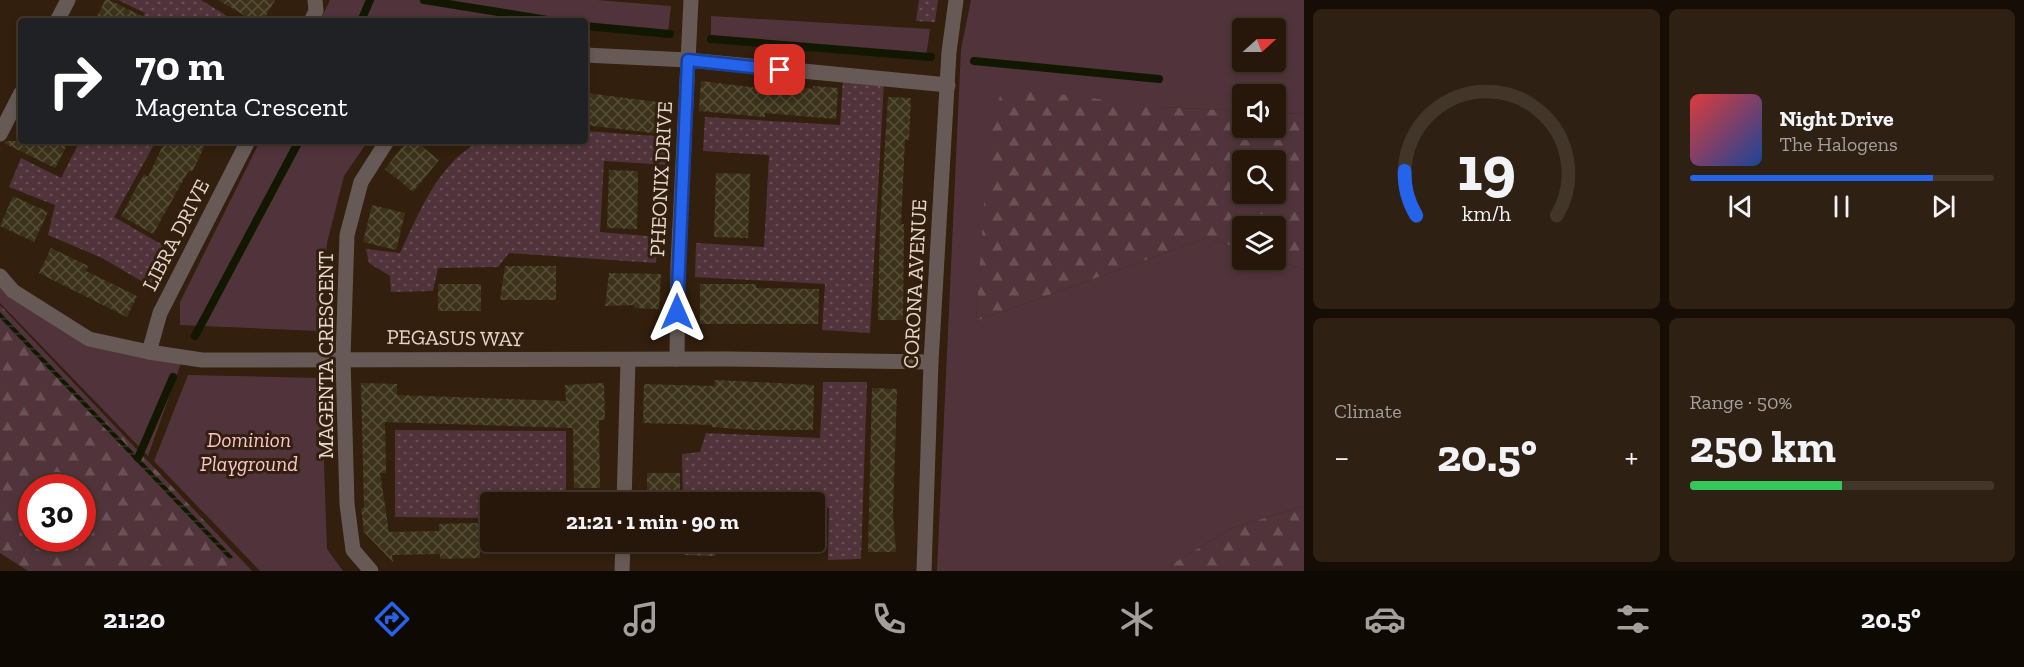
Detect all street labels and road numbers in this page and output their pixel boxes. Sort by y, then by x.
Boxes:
street label: PHEONIX DRIVE [644,101,677,257]
street label: LIBRA DRIVE [137,175,214,295]
street label: CORONA AVENUE [898,199,931,369]
street label: MAGENTA CRESCENT [313,251,338,459]
street label: PEGASUS WAY [386,324,524,351]

